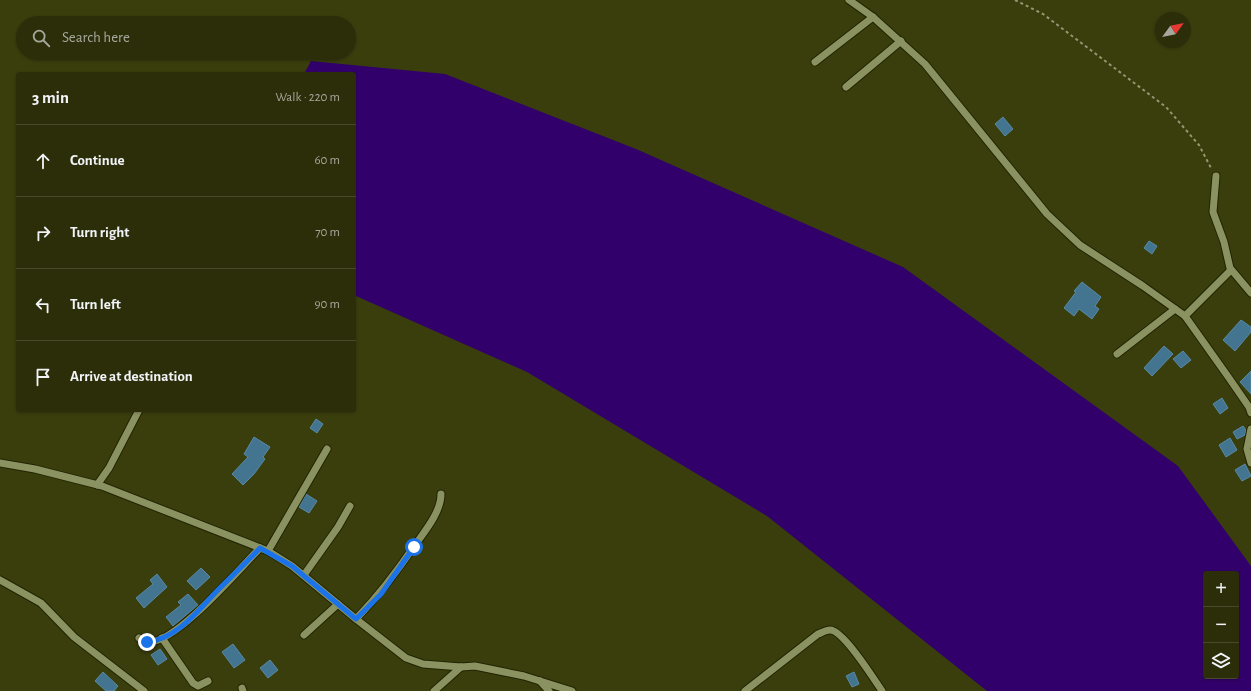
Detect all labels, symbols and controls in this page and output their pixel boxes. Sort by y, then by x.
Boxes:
north arrow [1155,12,1191,48]
search box [16,16,356,60]
icon: search [30,27,52,49]
text: Search here [62,30,130,45]
text: 3 min [32,89,69,106]
text: Walk · 220 m [275,91,340,104]
icon: ahead [32,150,54,172]
text: Continue [70,153,125,168]
text: 60 m [314,154,340,167]
icon: right [32,222,54,244]
text: Turn right [70,225,129,240]
text: 70 m [315,226,340,239]
icon: left [32,294,54,316]
text: Turn left [70,297,121,312]
text: 90 m [314,298,340,311]
icon: arrive [32,366,54,388]
text: Arrive at destination [70,369,193,384]
route start [405,538,423,556]
map controls [1203,571,1239,679]
button: + [1203,571,1239,607]
button: − [1203,607,1239,643]
route end [138,633,156,651]
button: layers [1203,643,1239,679]

